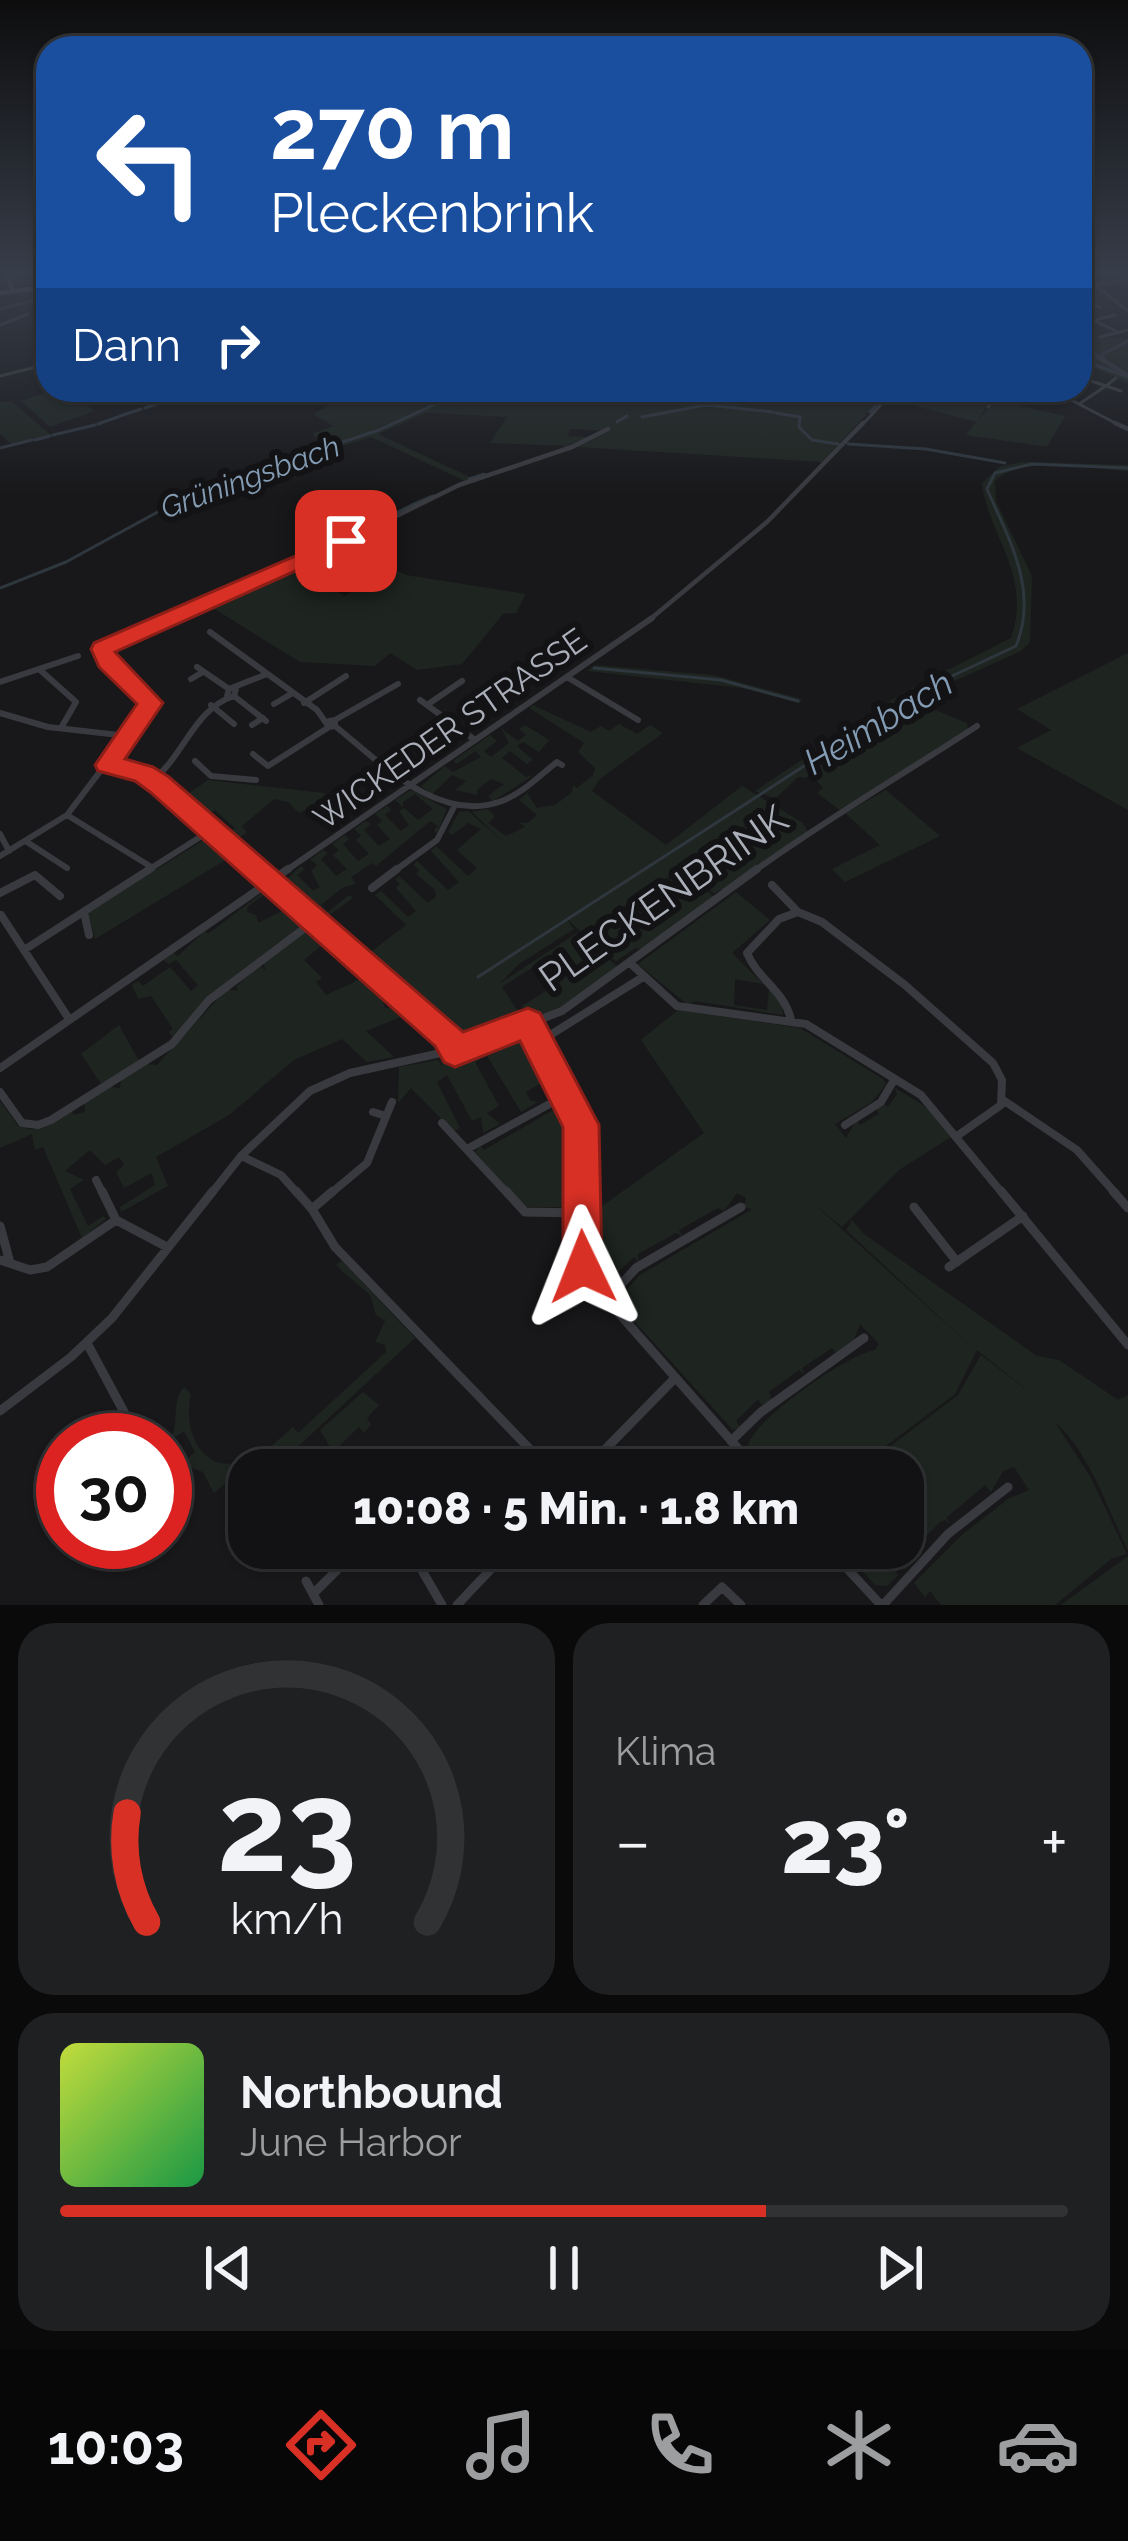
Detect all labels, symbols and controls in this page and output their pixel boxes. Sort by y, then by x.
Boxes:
text: 270 m [270,80,514,179]
icon: left [72,84,228,240]
text: Pleckenbrink [270,181,594,245]
icon: right [205,312,271,378]
text: Dann [72,319,181,372]
water label: Grüningsbach [156,428,344,526]
pin [295,490,397,592]
icon: arrive [313,508,379,574]
street label: WICKEDER STRASSE [306,620,594,838]
water label: Heimbach [796,661,960,783]
street label: PLECKENBRINK [530,795,797,1001]
position arrow [520,1204,646,1330]
speed limit sign: 30 [36,1413,192,1569]
text: 10:08 · 5 Min. · 1.8 km [353,1482,799,1535]
text: Klima [615,1728,716,1774]
text: 23 [216,1754,357,1900]
text: 23° [781,1788,910,1894]
text: − [615,1803,651,1880]
text: + [1041,1803,1068,1880]
text: km/h [230,1894,343,1944]
text: Northbound [240,2066,503,2119]
text: June Harbor [240,2119,462,2165]
icon: previous [195,2235,261,2301]
icon: pause [531,2235,597,2301]
icon: next [867,2235,933,2301]
icon: directions [279,2403,363,2487]
icon: music [459,2403,543,2487]
icon: phone [638,2403,722,2487]
icon: climate [817,2403,901,2487]
icon: car [996,2403,1080,2487]
text: 10:03 [48,2413,184,2477]

